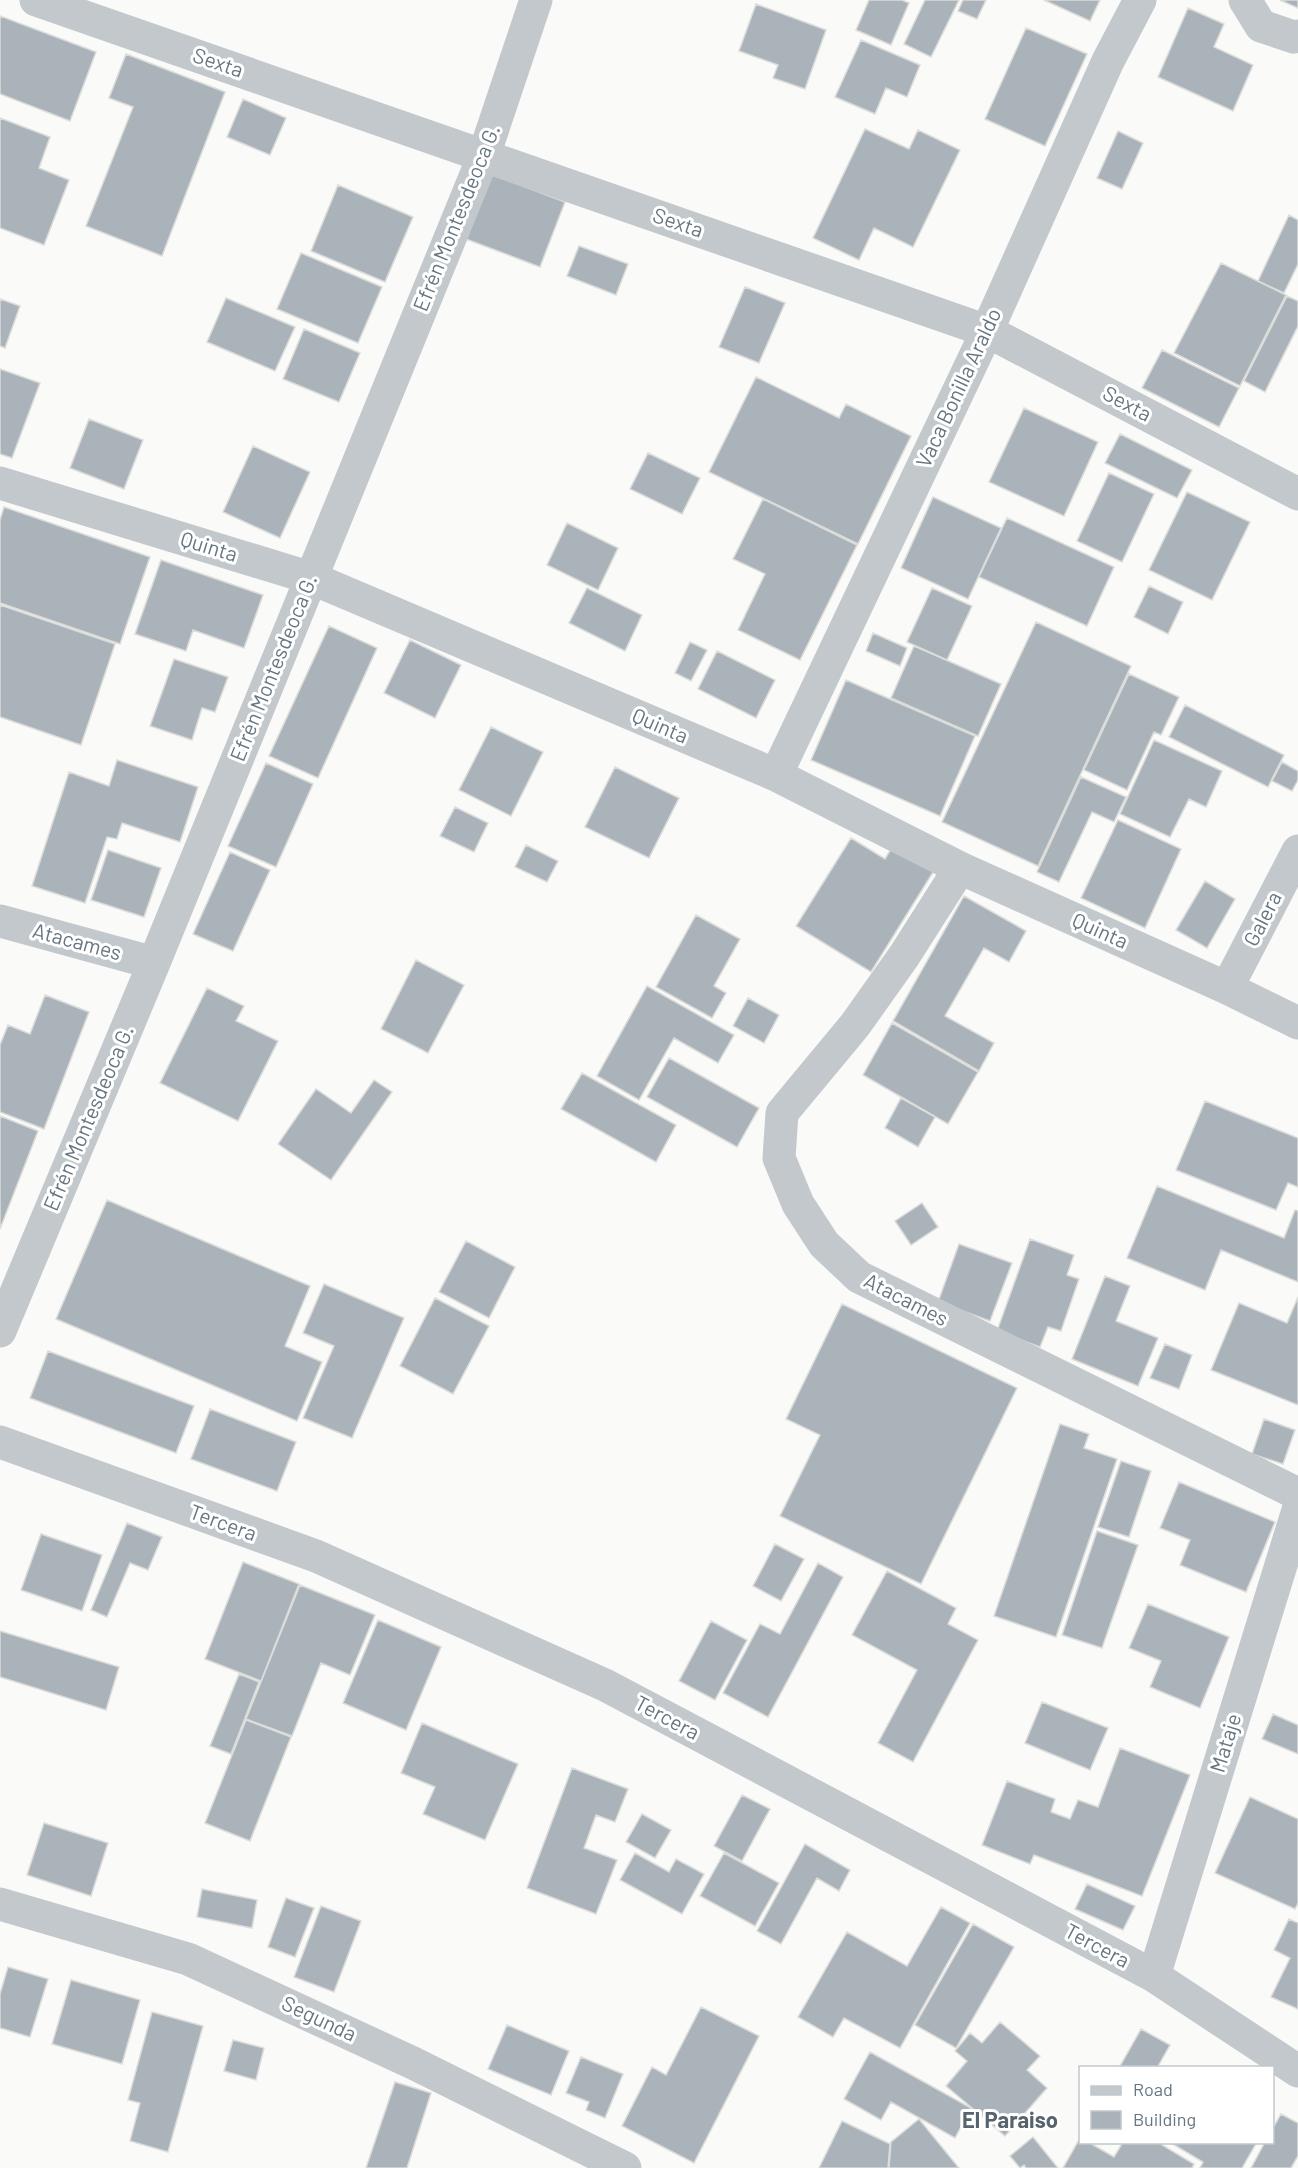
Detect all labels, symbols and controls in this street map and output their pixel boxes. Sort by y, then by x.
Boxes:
street label: Sexta [190,41,247,82]
street label: Efrén Montesdeoca G. [407,120,505,314]
street label: Sexta [650,201,707,242]
street label: Vaca Bonilla Araldo [910,304,1005,471]
street label: Sexta [1099,380,1156,426]
street label: Quinta [178,525,241,566]
street label: Efrén Montesdeoca G. [224,570,322,764]
street label: Quinta [629,702,692,748]
street label: Galera [1237,887,1286,950]
street label: Quinta [1069,906,1132,953]
street label: Atacames [30,917,125,964]
street label: Efrén Montesdeoca G. [37,1021,138,1214]
street label: Atacames [861,1267,953,1330]
street label: Tercera [187,1498,260,1545]
street label: Tercera [631,1689,704,1744]
street label: Mataje [1204,1710,1245,1775]
street label: Tercera [1061,1917,1134,1972]
street label: Segunda [278,1990,361,2046]
legend [1079,2066,1274,2144]
text: Road [1133,2078,1173,2100]
district label: El Paraiso [962,2106,1058,2132]
text: Building [1133,2108,1196,2130]

